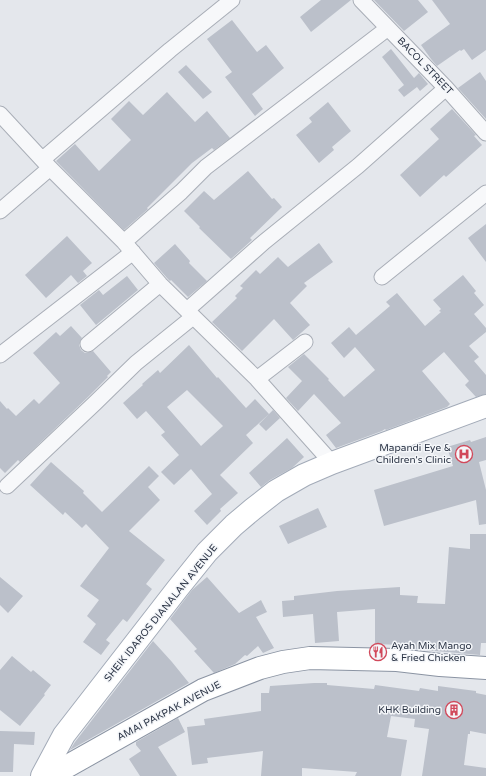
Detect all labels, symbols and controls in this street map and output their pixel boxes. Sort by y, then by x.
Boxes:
street label: BACOL STREET [395,35,455,97]
place label: Mapandi Eye & Children's Clinic [376,442,451,466]
hospital icon: Mapandi Eye & Children's Clinic [454,444,474,464]
street label: SHEIK IDAROS DIANALAN AVENUE [102,542,220,684]
place label: Ayah Mix Mango & Fried Chicken [391,640,472,664]
restaurant icon: Ayah Mix Mango & Fried Chicken [368,642,388,662]
street label: AMAI PAKPAK AVENUE [115,679,223,743]
building icon: KHK Building [444,700,464,720]
place label: KHK Building [378,704,441,716]

